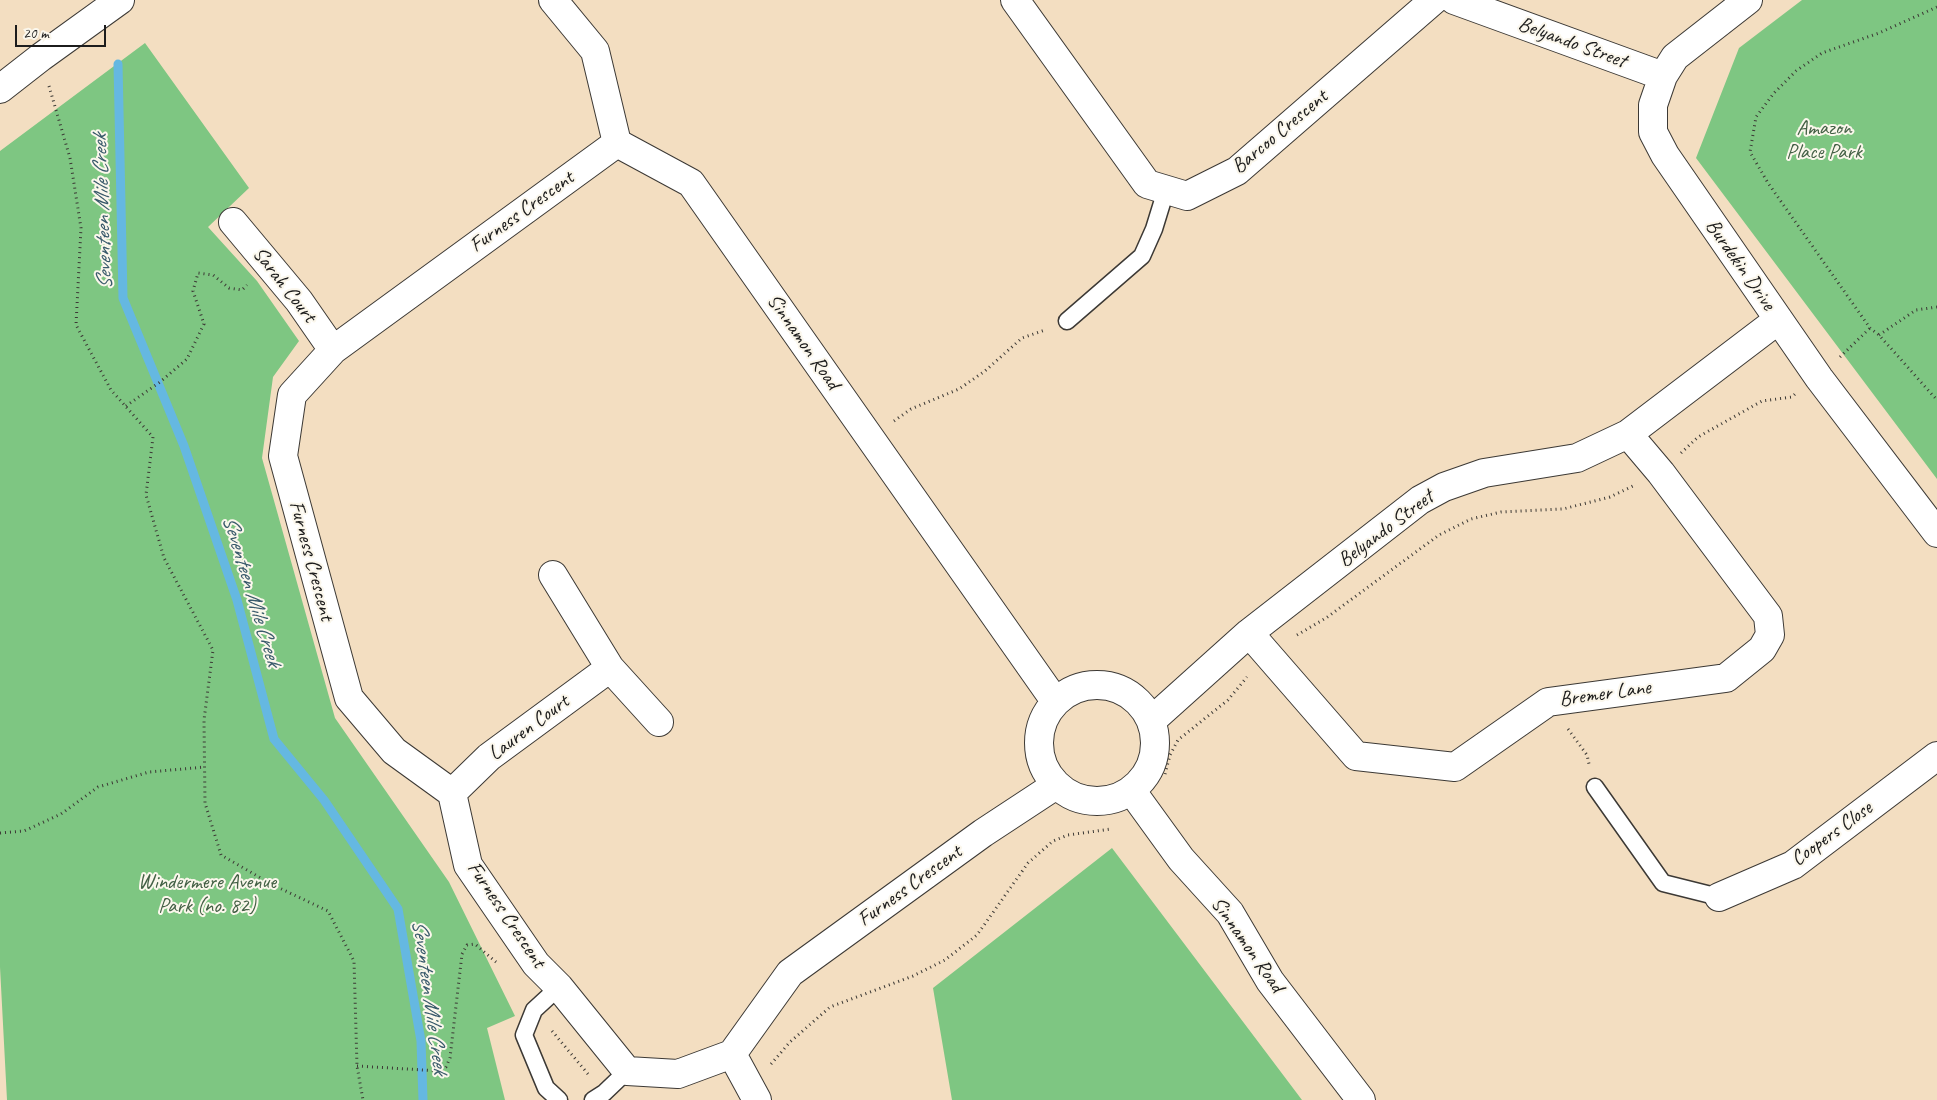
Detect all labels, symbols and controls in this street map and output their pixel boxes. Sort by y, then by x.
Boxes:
street label: Belyando Street [1515,12,1629,74]
scale bar [18,15,109,47]
text: 20 m [23,24,49,43]
street label: Barcoo Crescent [1227,85,1333,179]
park label: Amazon Place Park [1786,115,1862,165]
water label: Seventeen Mile Creek [87,134,119,290]
street label: Furness Crescent [465,166,579,258]
street label: Burdekin Drive [1700,215,1780,315]
street label: Sarah Court [247,242,321,328]
street label: Sinnamon Road [761,289,845,395]
street label: Belyando Street [1333,485,1439,573]
street label: Furness Crescent [283,498,339,624]
water label: Seventeen Mile Creek [216,513,286,669]
street label: Bremer Lane [1558,675,1652,713]
street label: Lauren Court [484,690,574,766]
street label: Coopers Close [1786,796,1878,872]
street label: Furness Crescent [853,840,967,932]
street label: Furness Crescent [461,857,551,973]
park label: Windermere Avenue Park (no. 82) [138,869,276,919]
street label: Sinnamon Road [1205,892,1289,998]
water label: Seventeen Mile Creek [405,918,453,1076]

